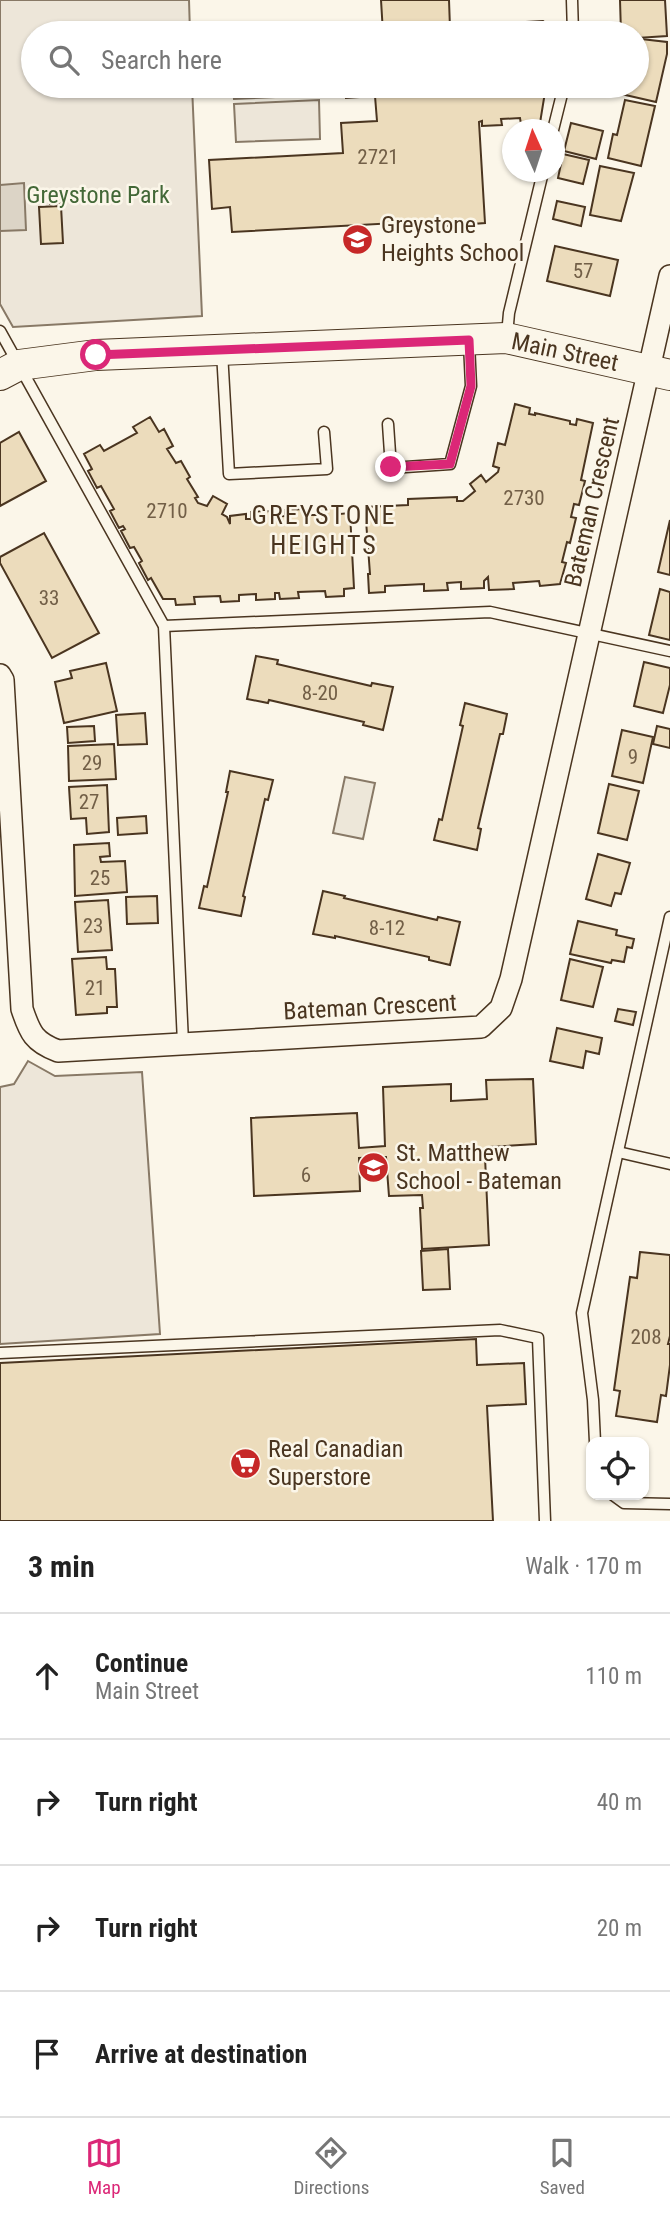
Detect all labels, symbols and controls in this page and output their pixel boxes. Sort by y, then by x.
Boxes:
search box [21,21,649,98]
icon: search [45,41,83,79]
text: Search here [101,45,222,75]
north arrow [502,119,565,182]
house number: 2721 [357,145,399,169]
park label: Greystone Park [26,181,170,209]
place label: Greystone Heights School [381,211,524,267]
school or university icon: Greystone Heights School [341,222,375,256]
house number: 57 [573,259,593,283]
street label: Main Street [509,327,621,377]
route start [80,339,111,370]
street label: Bateman Crescent [559,414,625,590]
route end [375,451,406,482]
house number: 2730 [503,486,545,510]
house number: 2710 [146,499,188,523]
district label: GREYSTONE HEIGHTS [252,500,396,560]
house number: 33 [39,586,59,610]
house number: 8-20 [302,681,338,705]
house number: 9 [628,745,638,769]
house number: 29 [82,751,102,775]
house number: 27 [79,790,99,814]
house number: 25 [90,866,110,890]
house number: 23 [83,914,103,938]
house number: 8-12 [369,916,405,940]
house number: 21 [85,976,105,1000]
street label: Bateman Crescent [283,988,457,1026]
place label: St. Matthew School - Bateman [396,1139,562,1195]
school or university icon: St. Matthew School - Bateman [356,1150,390,1184]
house number: 6 [301,1163,311,1187]
house number: 208 [630,1325,662,1349]
place label: Real Canadian Superstore [268,1435,403,1491]
map controls [586,1437,649,1500]
button: locate [586,1437,649,1500]
supermarket icon: Real Canadian Superstore [228,1446,262,1480]
text: 3 min [28,1549,95,1584]
text: Walk · 170 m [525,1553,642,1580]
text: Continue [95,1648,188,1678]
icon: ahead [28,1657,66,1695]
text: 110 m [585,1663,642,1690]
text: Main Street [95,1678,199,1705]
icon: right [28,1783,66,1821]
text: Turn right [95,1787,197,1817]
text: 40 m [597,1789,642,1816]
icon: right [28,1909,66,1947]
text: Turn right [95,1913,197,1943]
text: 20 m [597,1915,642,1942]
icon: arrive [28,2035,66,2073]
text: Arrive at destination [95,2039,307,2069]
tab: Map [85,2134,123,2199]
tab: Directions [293,2134,369,2199]
tab: Saved [540,2134,585,2199]

